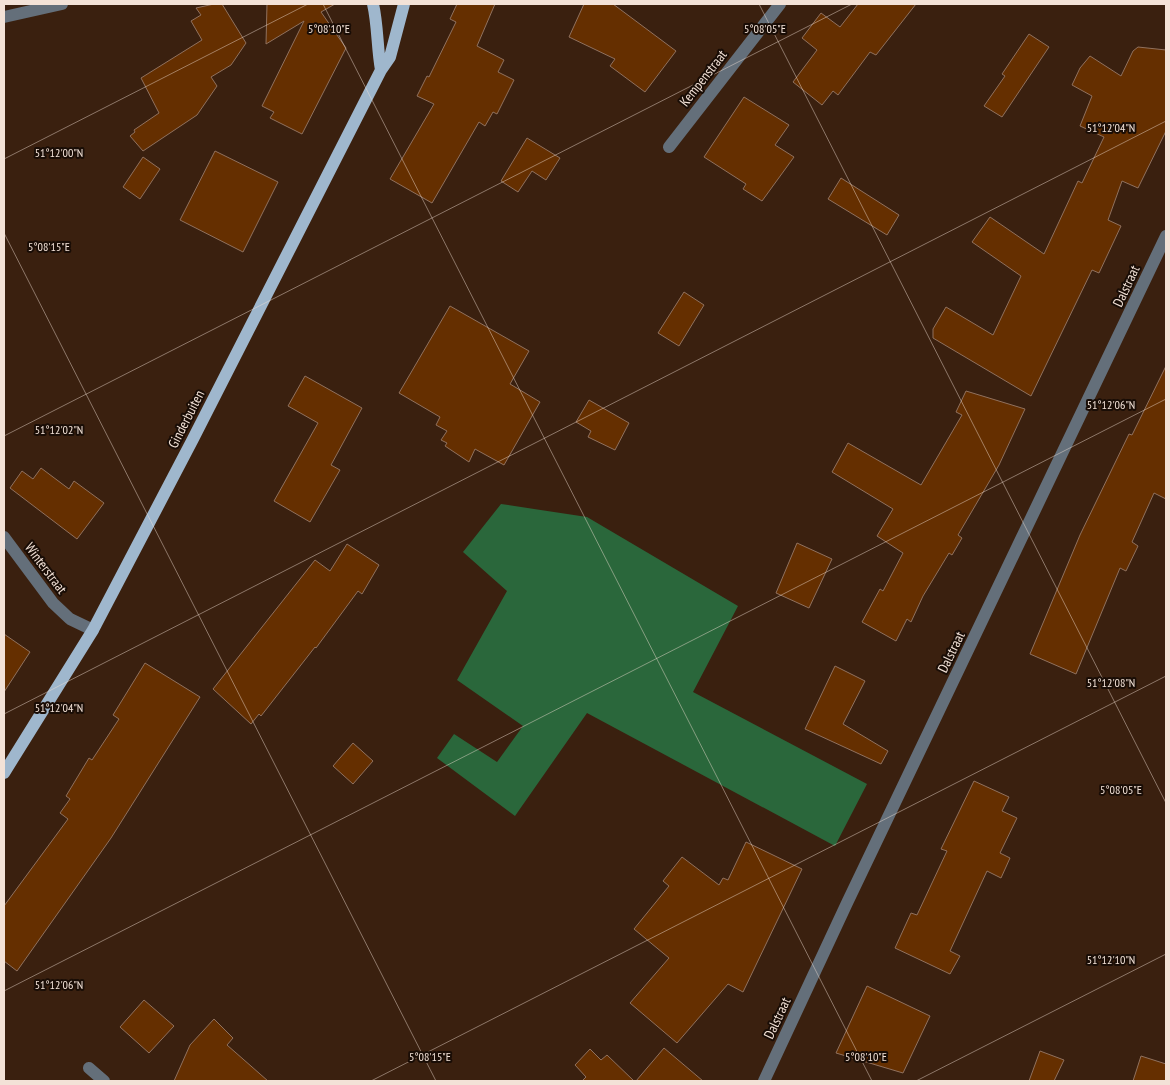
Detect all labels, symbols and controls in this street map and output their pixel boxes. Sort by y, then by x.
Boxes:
text: 5°08'10"E [308,21,350,36]
text: 5°08'05"E [744,21,786,36]
street label: Kempenstraat [675,46,731,110]
text: 51°12'04"N [1087,120,1135,135]
text: 51°12'00"N [35,145,83,160]
text: 5°08'15"E [28,239,70,254]
street label: Dalstraat [1109,262,1143,310]
street label: Ginderbuiten [164,387,208,451]
text: 51°12'06"N [1087,397,1135,412]
text: 51°12'02"N [35,422,83,437]
street label: Winterstraat [21,539,71,597]
street label: Dalstraat [933,628,969,676]
text: 51°12'08"N [1087,675,1135,690]
text: 51°12'04"N [35,700,83,715]
text: 5°08'05"E [1100,782,1142,797]
text: 51°12'10"N [1087,952,1135,967]
text: 51°12'06"N [35,977,83,992]
street label: Dalstraat [760,994,794,1042]
text: 5°08'15"E [409,1049,451,1064]
text: 5°08'10"E [845,1049,887,1064]

